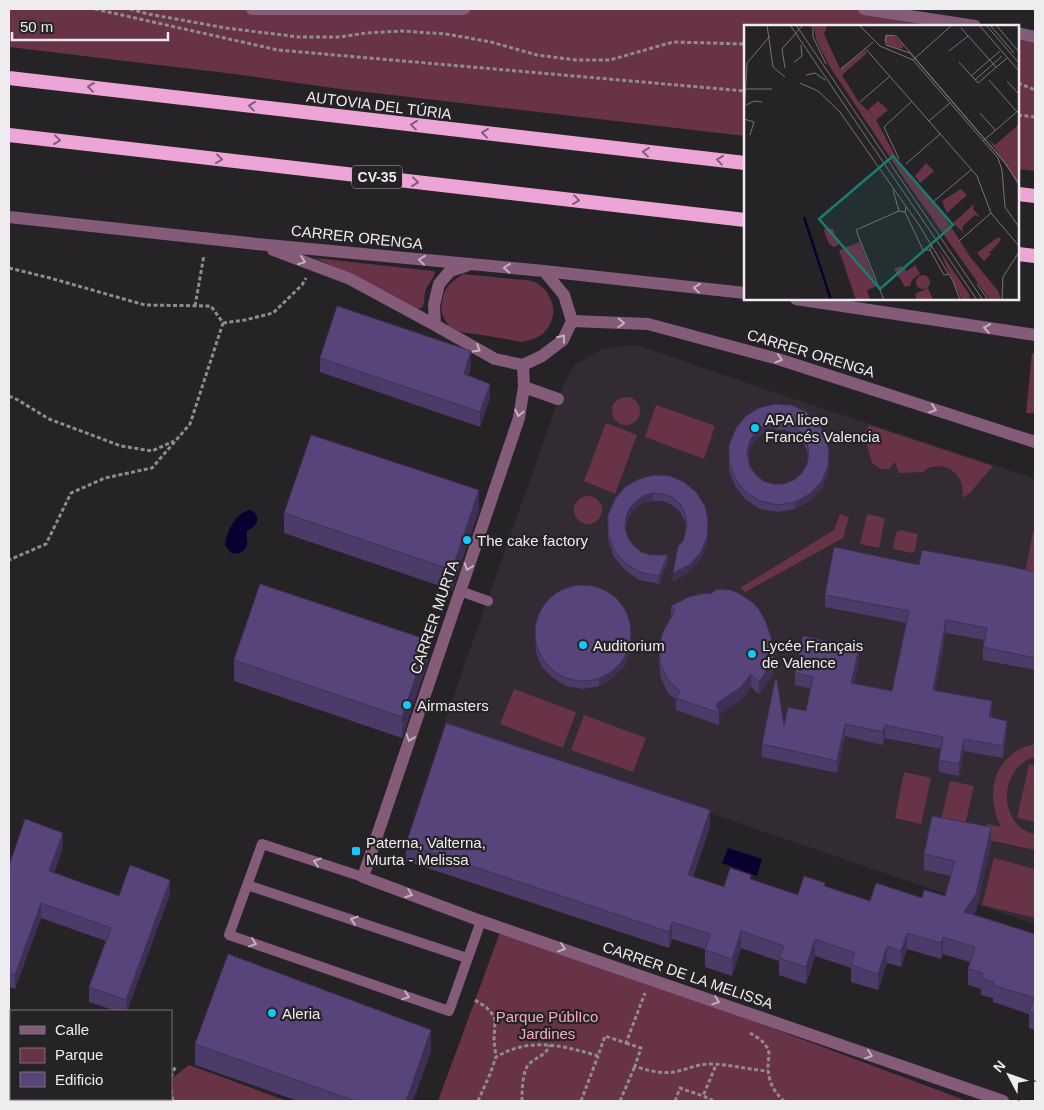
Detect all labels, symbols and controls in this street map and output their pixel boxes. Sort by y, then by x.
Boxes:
scale bar [12,10,169,42]
text: 50 m [20,18,53,35]
inset map [744,25,1019,300]
one-way arrow [87,82,95,93]
street label: AUTOVIA DEL TÚRIA [305,88,453,122]
one-way arrow [248,101,256,112]
one-way arrow [409,120,417,131]
one-way arrow [480,128,488,139]
one-way arrow [53,134,61,145]
one-way arrow [642,147,650,158]
one-way arrow [215,153,223,164]
one-way arrow [716,155,724,166]
road number: CV-35 [352,166,402,188]
one-way arrow [411,176,419,187]
one-way arrow [573,194,581,205]
street label: CARRER ORENGA [290,222,424,252]
one-way arrow [298,255,306,265]
one-way arrow [417,255,425,266]
one-way arrow [503,263,511,274]
one-way arrow [692,283,700,294]
one-way arrow [617,317,625,328]
one-way arrow [983,323,991,333]
street label: CARRER ORENGA [745,325,877,381]
one-way arrow [556,334,565,343]
one-way arrow [472,342,481,352]
one-way arrow [774,354,782,364]
one-way arrow [929,403,937,413]
one-way arrow [514,409,525,417]
place label: APA liceo Francés Valencia [765,411,880,445]
marker: APA liceo Francés Valencia [749,422,761,434]
place label: The cake factory [477,532,588,549]
marker: The cake factory [461,534,473,546]
street label: CARRER MURTA [407,558,461,676]
one-way arrow [464,562,474,571]
place label: Auditorium [593,637,665,654]
place label: Lycée Français de Valence [762,637,863,671]
marker: Auditorium [577,639,589,651]
marker: Lycée Français de Valence [746,648,758,660]
place label: Airmasters [417,697,489,714]
marker: Airmasters [401,699,413,711]
one-way arrow [406,733,416,741]
place label: Paterna, Valterna, Murta - Melissa [366,834,486,868]
marker: Paterna, Valterna, Murta - Melissa [350,845,362,857]
one-way arrow [313,858,321,868]
one-way arrow [404,888,413,898]
one-way arrow [351,916,359,926]
one-way arrow [248,937,256,947]
street label: CARRER DE LA MELISSA [600,938,776,1012]
one-way arrow [557,942,566,952]
one-way arrow [402,990,410,1000]
one-way arrow [711,995,719,1005]
place label: Aleria [282,1005,321,1022]
marker: Aleria [266,1007,278,1019]
park label: Parque PúblIco Jardines [496,1008,598,1042]
legend [10,1010,172,1100]
text: Calle [55,1021,89,1038]
text: Parque [55,1046,103,1063]
one-way arrow [864,1049,873,1059]
north arrow [984,1050,1034,1100]
text: N [990,1057,1009,1076]
text: Edificio [55,1071,103,1088]

